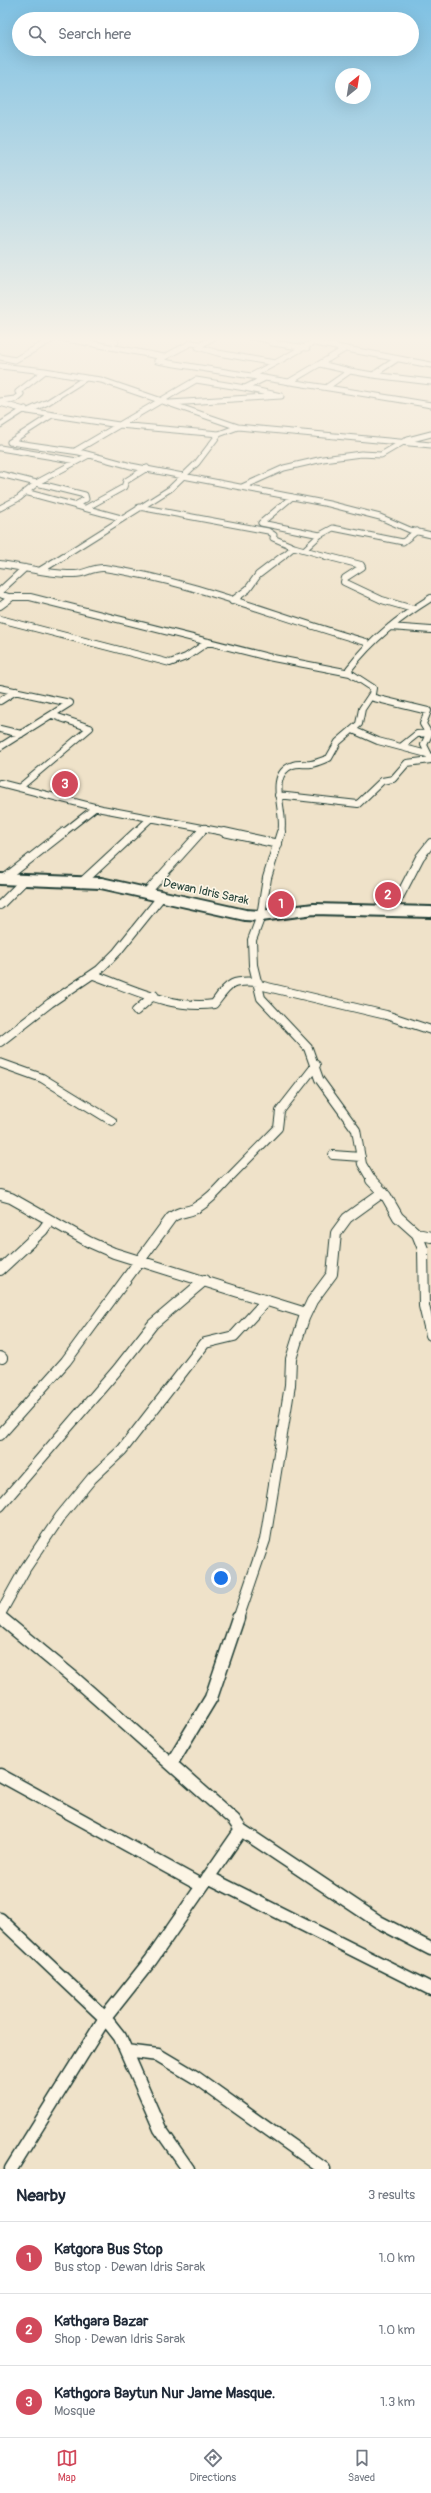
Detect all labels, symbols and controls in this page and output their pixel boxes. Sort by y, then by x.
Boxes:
search box [12,12,419,56]
icon: search [26,23,48,45]
text: Search here [58,25,131,44]
north arrow [335,68,371,104]
pin: 3 [52,769,78,799]
street label: Dewan Idris Sarak [162,876,250,908]
pin: 2 [375,880,401,910]
pin: 1 [268,889,294,919]
your location [211,1568,231,1588]
text: Nearby [16,2185,65,2206]
text: 3 results [368,2187,415,2203]
text: Katgora Bus Stop [54,2240,163,2259]
text: 1 [26,2250,32,2266]
text: 1.0 km [378,2250,415,2266]
text: Bus stop · Dewan Idris Sarak [54,2259,205,2275]
text: Kathgara Bazar [54,2312,148,2331]
text: 2 [25,2322,33,2338]
text: 1.0 km [378,2322,415,2338]
text: Shop · Dewan Idris Sarak [54,2331,185,2347]
text: Kathgora Baytun Nur Jame Masque. [54,2384,275,2403]
text: 3 [25,2394,33,2410]
text: 1.3 km [380,2394,415,2410]
text: Mosque [54,2403,95,2419]
tab: Map [56,2447,78,2484]
tab: Directions [190,2447,236,2484]
tab: Saved [348,2447,375,2484]

